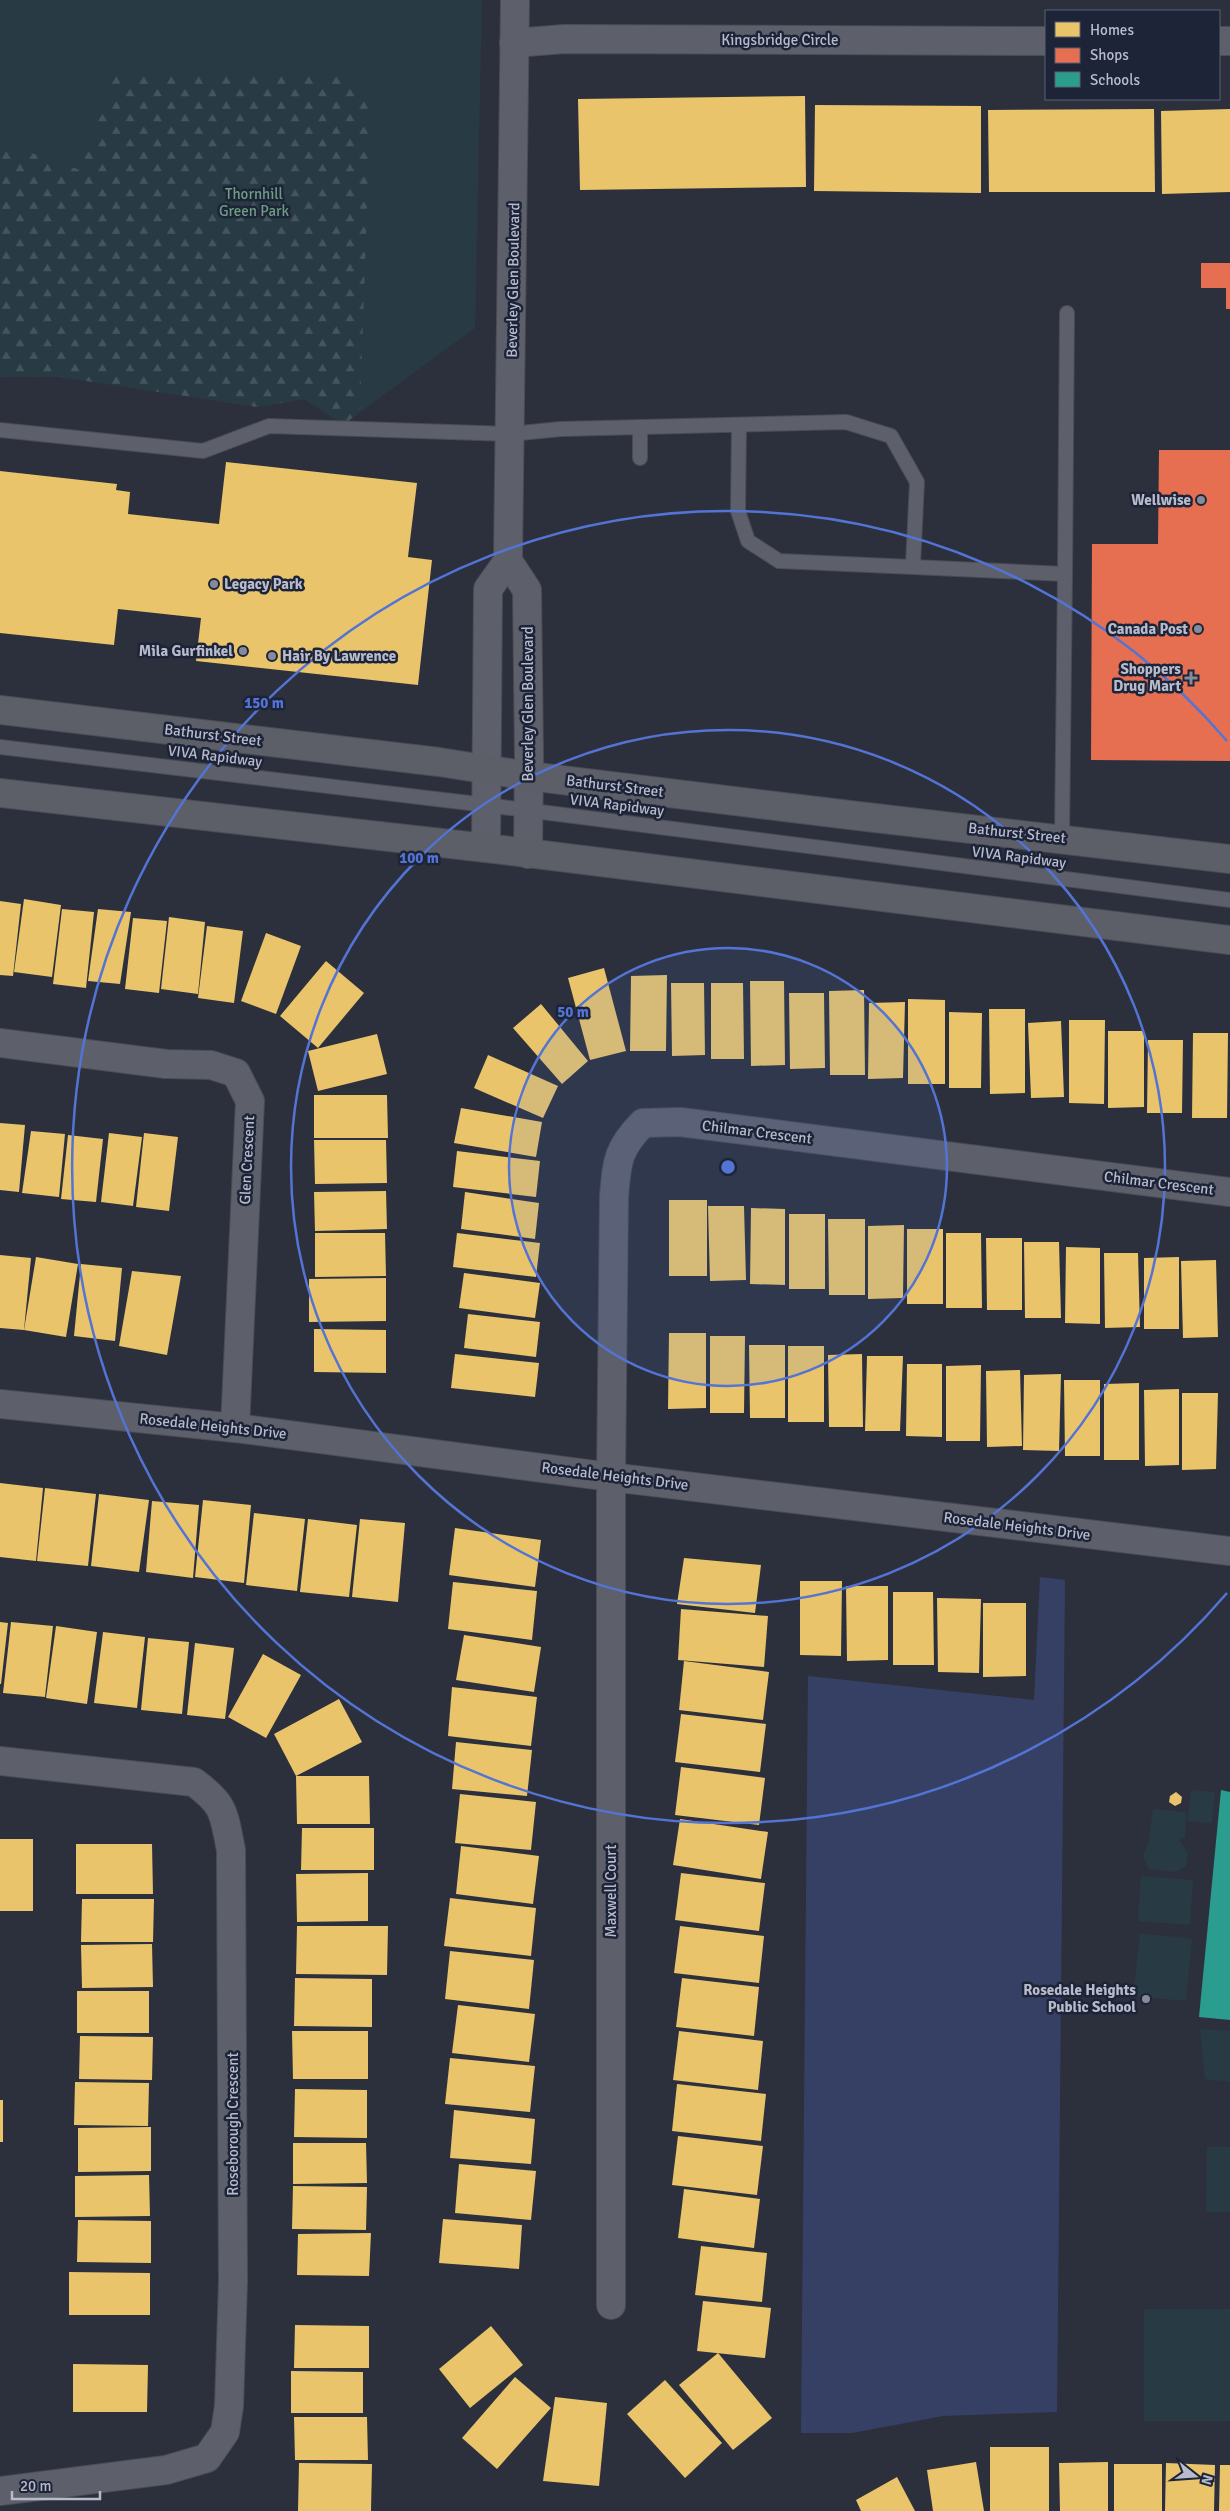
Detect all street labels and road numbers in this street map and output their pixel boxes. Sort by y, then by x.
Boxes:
street label: Kingsbridge Circle [721,31,839,49]
street label: Beverley Glen Boulevard [503,202,523,358]
street label: Beverley Glen Boulevard [519,626,537,782]
street label: Bathurst Street [163,720,263,750]
street label: VIVA Rapidway [167,741,263,771]
street label: Bathurst Street [565,771,665,801]
street label: VIVA Rapidway [569,790,665,820]
street label: Bathurst Street [967,819,1067,847]
street label: VIVA Rapidway [971,842,1067,872]
street label: Glen Crescent [236,1115,258,1205]
street label: Chilmar Crescent [701,1116,813,1148]
street label: Chilmar Crescent [1103,1167,1215,1199]
street label: Rosedale Heights Drive [139,1409,287,1443]
street label: Rosedale Heights Drive [541,1458,689,1494]
street label: Rosedale Heights Drive [943,1508,1091,1544]
street label: Maxwell Court [602,1845,620,1937]
street label: Roseborough Crescent [224,2052,242,2196]

